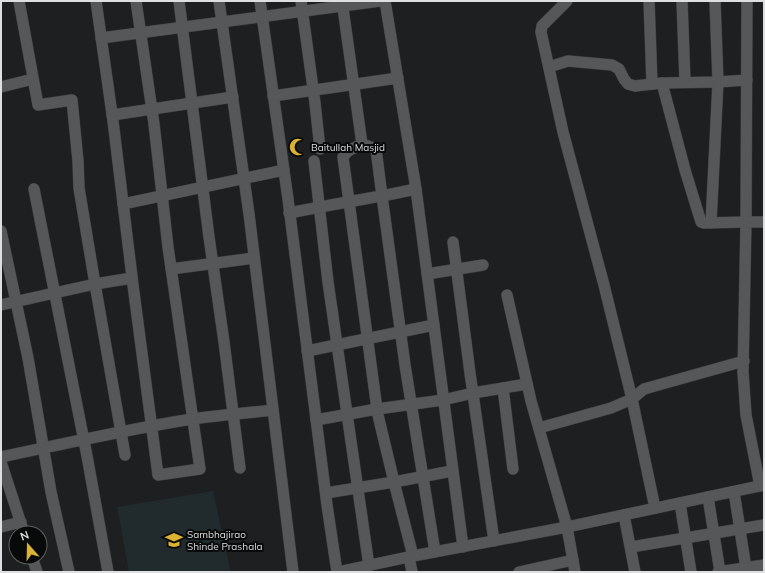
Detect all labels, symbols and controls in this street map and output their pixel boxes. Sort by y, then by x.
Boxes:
mosque icon: Baitullah Masjid [288,137,308,157]
place label: Baitullah Masjid [311,141,385,154]
north arrow [8,525,48,565]
text: N [18,528,31,544]
place label: Sambhajirao Shinde Prashala [187,528,263,553]
school or university icon: Sambhajirao Shinde Prashala [164,530,184,550]

